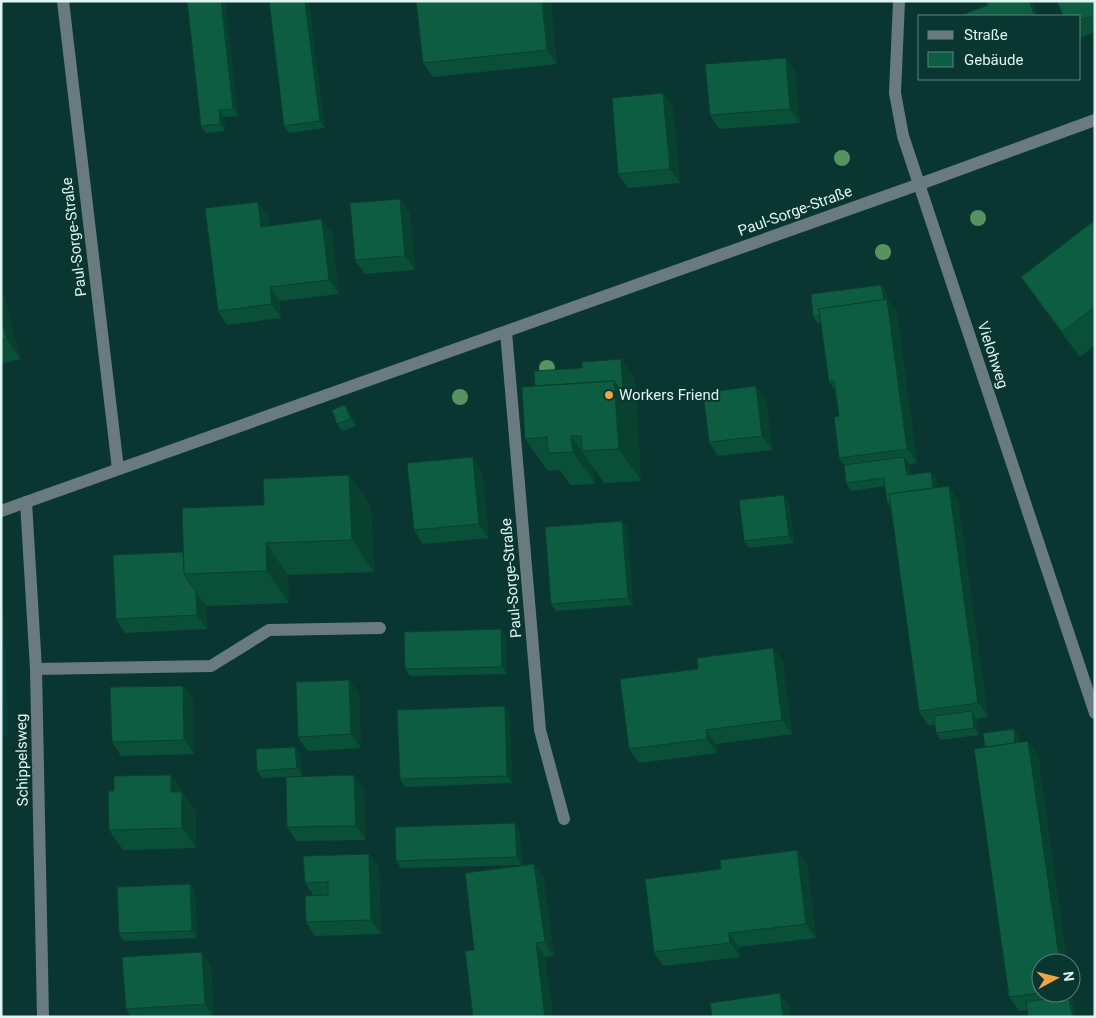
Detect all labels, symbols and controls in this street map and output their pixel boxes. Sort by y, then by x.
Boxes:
legend [918,15,1081,80]
text: Straße [964,26,1008,44]
text: Gebäude [964,51,1023,69]
street label: Paul-Sorge-Straße [58,176,90,298]
street label: Paul-Sorge-Straße [735,182,855,240]
street label: Vielohweg [974,319,1012,391]
place label: Workers Friend [619,386,719,404]
marker: Workers Friend [603,389,615,401]
street label: Paul-Sorge-Straße [497,517,525,639]
street label: Schippelsweg [12,714,32,806]
north arrow [1031,953,1081,1003]
text: N [1060,971,1077,982]

